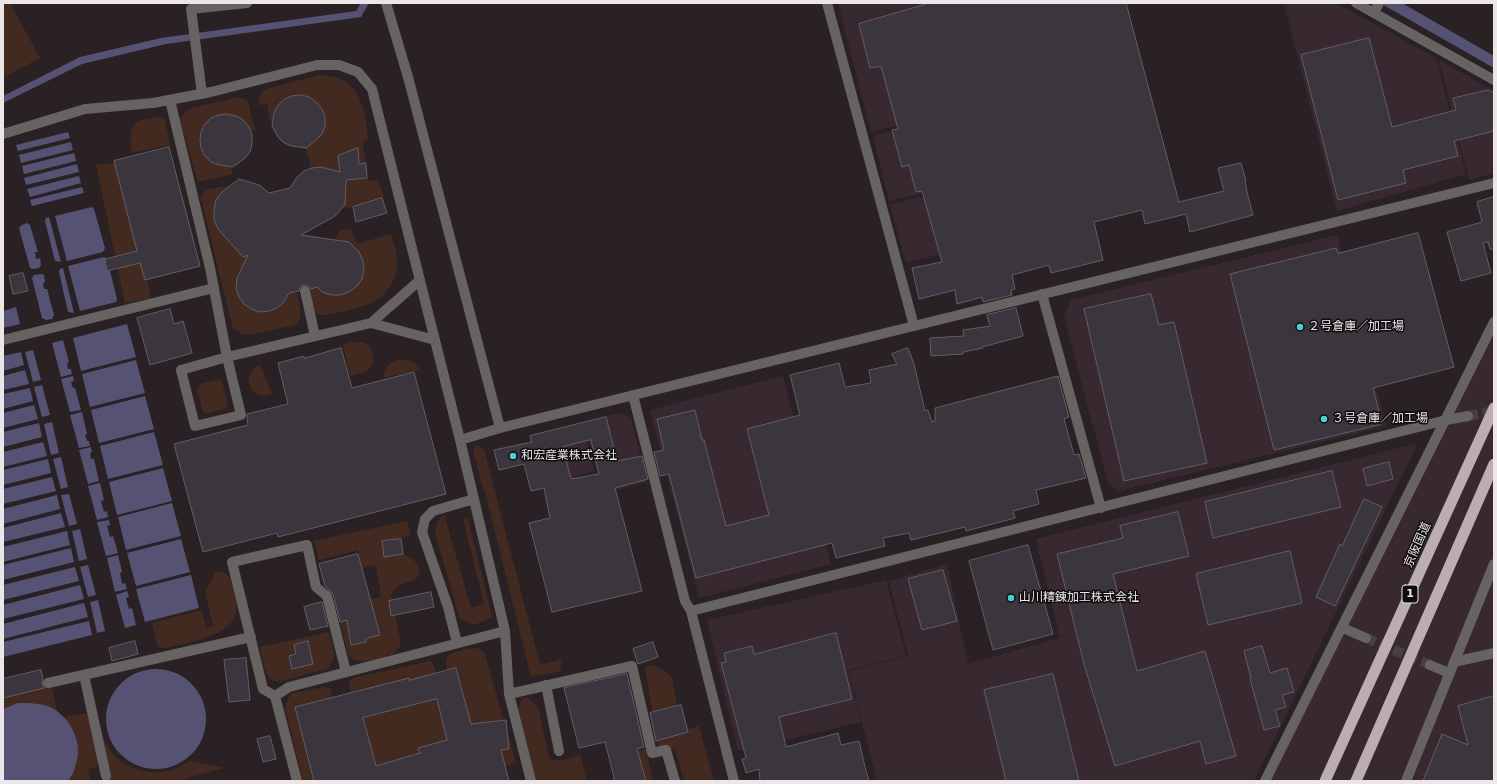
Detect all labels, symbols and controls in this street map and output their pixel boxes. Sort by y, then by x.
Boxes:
place label: ２号倉庫／加工場 [1308,320,1404,334]
marker: ２号倉庫／加工場 [1295,322,1305,332]
place label: ３号倉庫／加工場 [1332,412,1428,426]
marker: ３号倉庫／加工場 [1319,414,1329,424]
place label: 和宏産業株式会社 [521,449,617,463]
marker: 和宏産業株式会社 [508,451,518,461]
street label: 京阪国道 [1402,520,1434,570]
road number: 1 [1402,585,1418,603]
place label: 山川精錬加工株式会社 [1019,591,1139,605]
marker: 山川精錬加工株式会社 [1006,593,1016,603]

